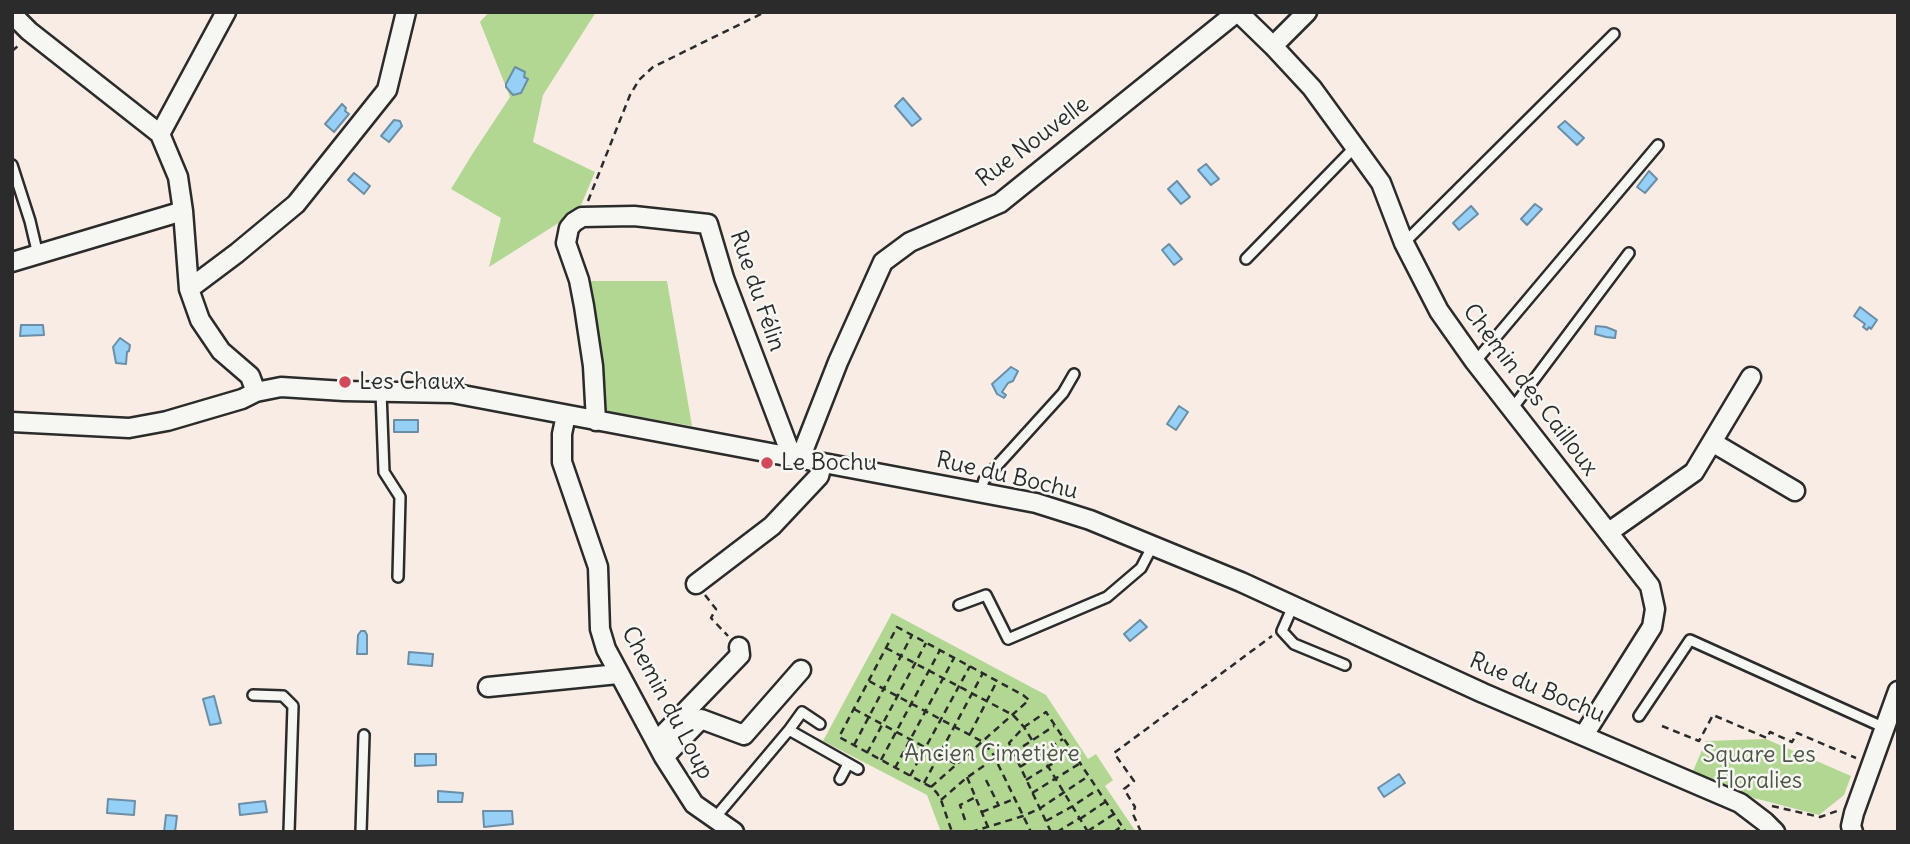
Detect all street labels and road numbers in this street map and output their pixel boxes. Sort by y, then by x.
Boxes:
street label: Rue Nouvelle [971,91,1095,193]
street label: Rue du Félin [723,227,791,355]
street label: Chemin des Cailloux [1456,299,1604,481]
street label: Rue du Bochu [934,446,1080,506]
street label: Chemin du Loup [615,622,719,784]
street label: Rue du Bochu [1465,647,1609,729]

